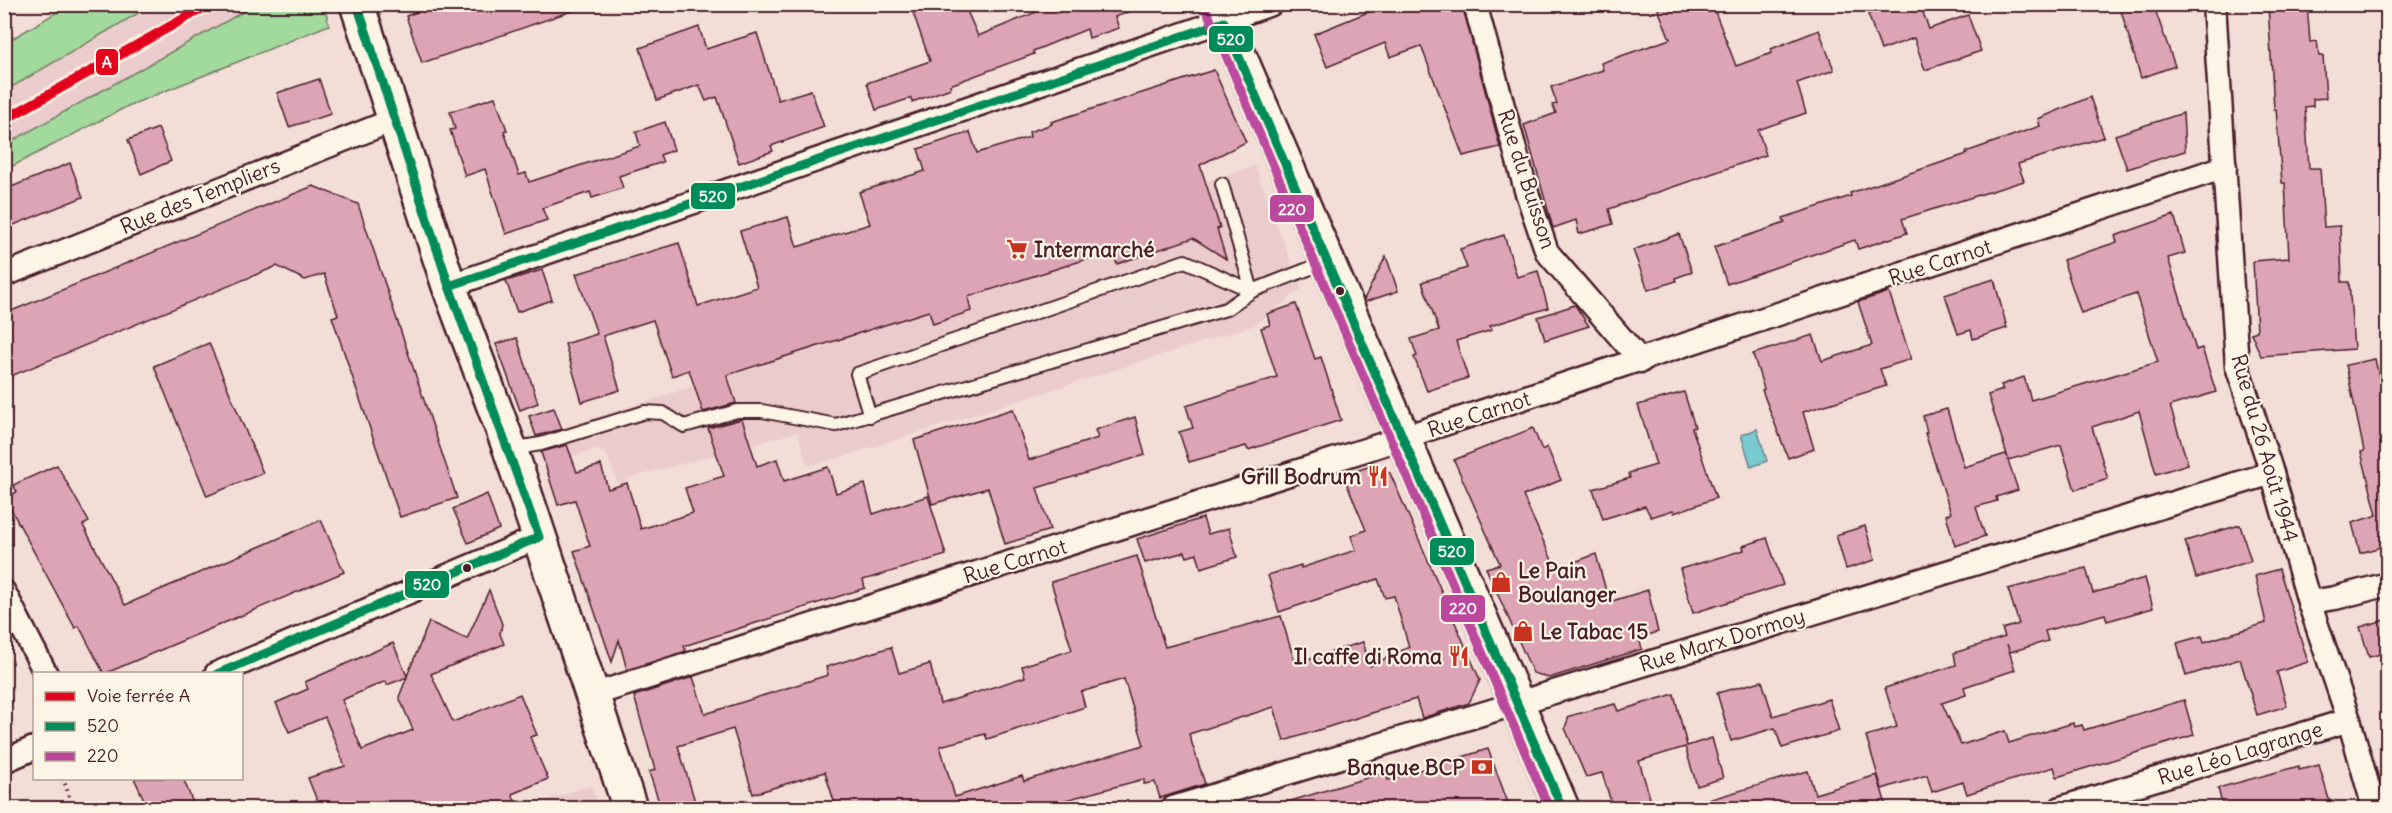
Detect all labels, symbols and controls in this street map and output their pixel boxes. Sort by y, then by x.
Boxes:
line badge: 520 [1208,25,1254,53]
text: 520 [1217,29,1245,49]
line badge: A [95,48,119,76]
text: A [102,52,112,72]
street label: Rue du Buisson [1492,106,1562,252]
street label: Rue des Templiers [116,152,284,240]
line badge: 520 [690,182,736,210]
text: 520 [699,186,727,206]
line badge: 220 [1269,194,1315,223]
text: 220 [1278,199,1306,219]
street label: Rue Carnot [1885,233,1995,291]
place label: Intermarché [1034,236,1155,263]
supermarket icon: Intermarché [1005,237,1029,261]
unlabelled marker [1334,285,1346,297]
street label: Rue du 26 Août 1944 [2225,351,2305,545]
street label: Rue Carnot [1424,385,1534,443]
place label: Grill Bodrum [1241,463,1362,490]
restaurant icon: Grill Bodrum [1366,464,1390,488]
street label: Rue Carnot [960,532,1070,590]
line badge: 520 [1429,537,1475,566]
text: 520 [1438,541,1466,561]
place label: Le Pain Boulanger [1518,557,1617,608]
unlabelled marker [461,562,473,574]
line badge: 520 [404,570,450,599]
shop icon: Le Pain Boulanger [1489,570,1513,594]
text: 520 [413,574,441,594]
line badge: 220 [1440,594,1486,623]
text: 220 [1449,598,1477,618]
street label: Rue Marx Dormoy [1636,602,1808,678]
place label: Le Tabac 15 [1540,618,1648,645]
shop icon: Le Tabac 15 [1511,619,1535,643]
place label: Il caffe di Roma [1294,643,1442,670]
restaurant icon: Il caffe di Roma [1447,644,1471,668]
legend [33,672,243,780]
text: Voie ferrée A [87,684,190,707]
text: 520 [87,714,119,737]
street label: Rue Léo Lagrange [2154,715,2326,791]
text: 220 [87,744,119,767]
place label: Banque BCP [1347,754,1465,781]
bank icon: Banque BCP [1470,755,1494,779]

